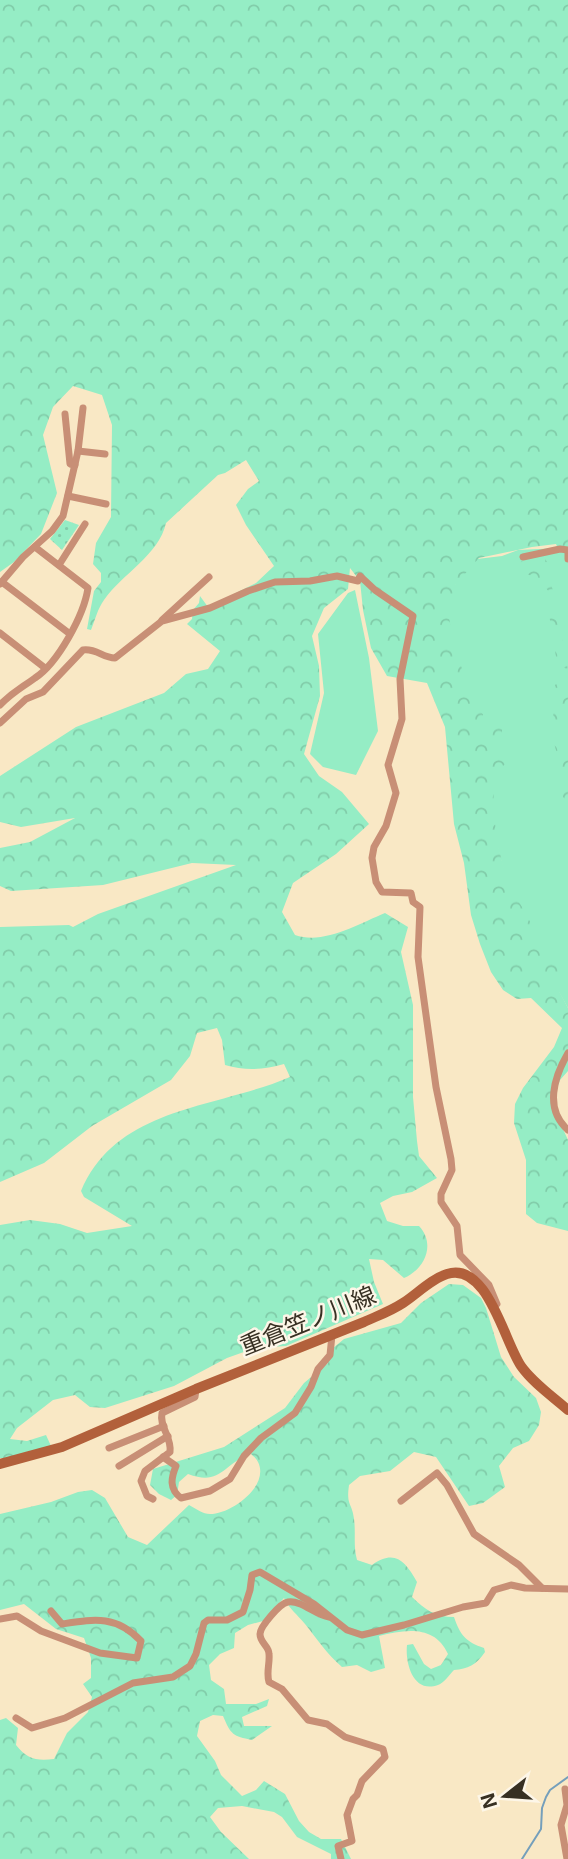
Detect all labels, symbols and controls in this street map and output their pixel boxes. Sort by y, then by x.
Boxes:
street label: 重倉笠ノ川線 [236,1280,380,1361]
north arrow [470,1761,540,1831]
text: N [476,1791,502,1811]

